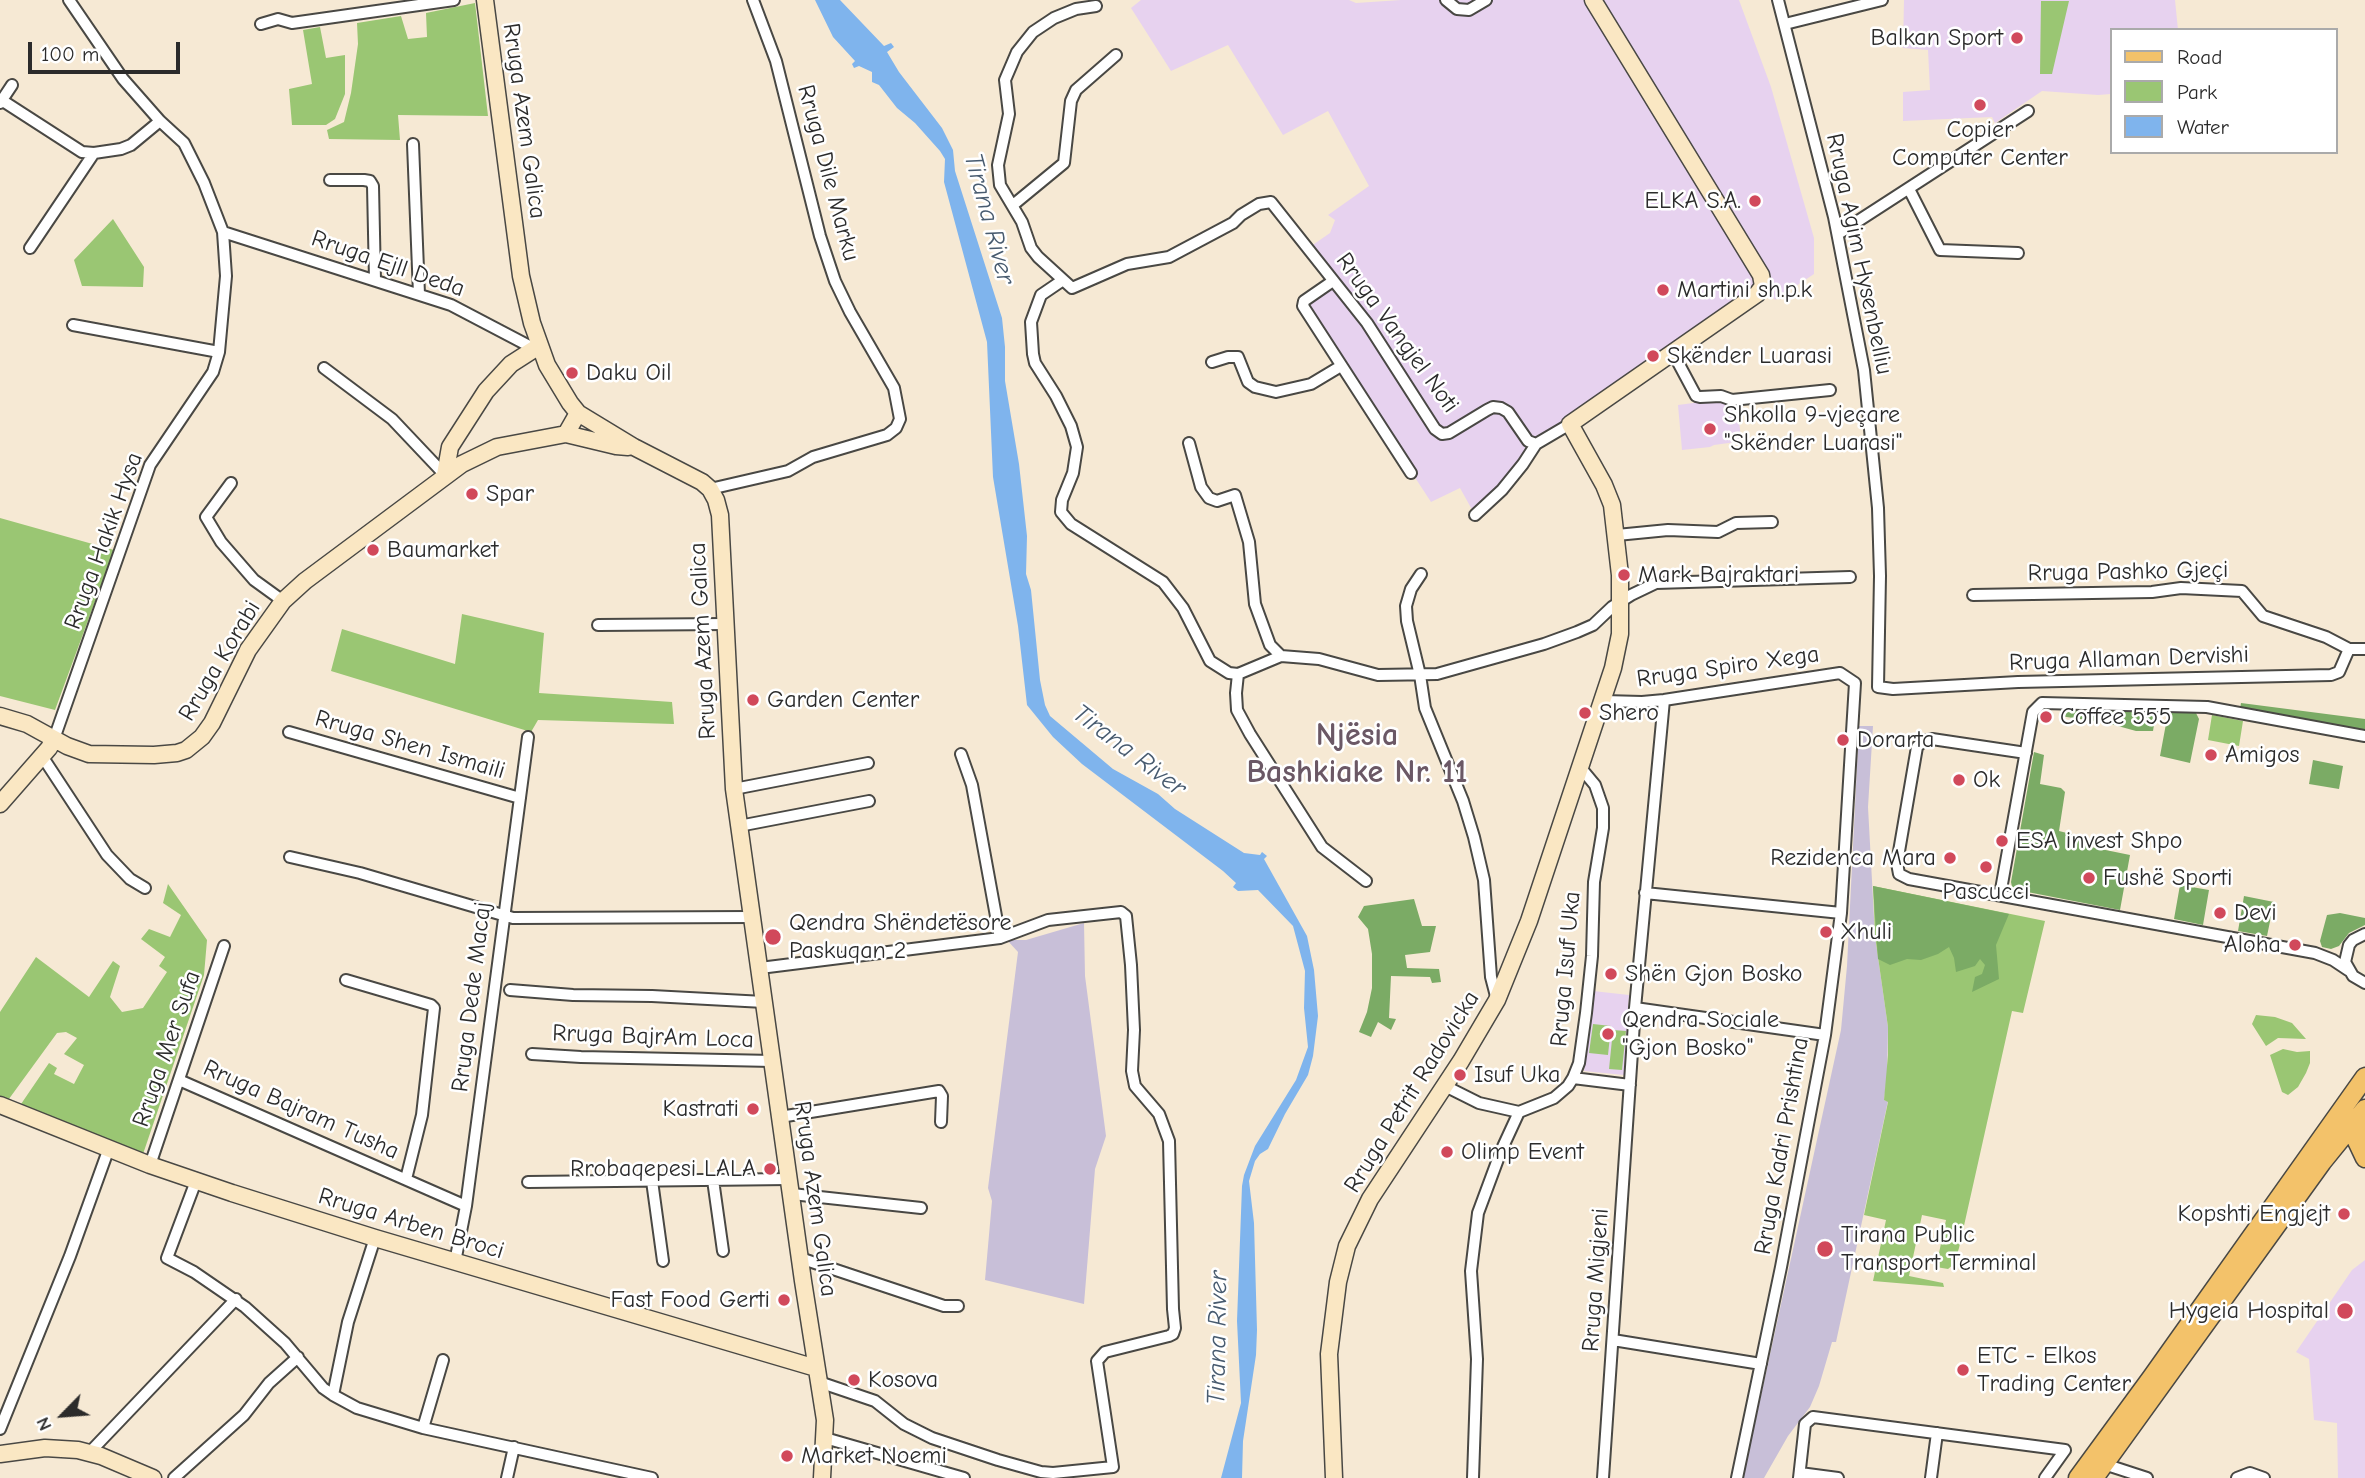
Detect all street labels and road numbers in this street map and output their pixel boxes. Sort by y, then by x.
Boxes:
street label: Rruga Azem Galica [496,21,552,221]
street label: Rruga Dile Marku [791,82,865,264]
street label: Rruga Agim Hysenbelliu [1819,131,1899,377]
street label: Rruga Ejll Deda [308,224,468,304]
street label: Rruga Vangjel Noti [1329,247,1465,419]
street label: Rruga Hakik Hysa [59,449,149,633]
street label: Rruga Azem Galica [683,542,723,740]
street label: Rruga Pashko Gjeçi [2027,556,2229,588]
street label: Rruga Korabi [173,596,267,726]
street label: Rruga Spiro Xega [1635,640,1821,694]
street label: Rruga Allaman Dervishi [2009,640,2249,678]
street label: Rruga Shen Ismaili [312,704,508,786]
street label: Rruga Isuf Uka [1545,890,1587,1048]
street label: Rruga Dede Macaj [446,900,498,1094]
street label: Rruga Mer Sufa [127,967,207,1131]
street label: Rruga Petrit Radovicka [1338,986,1486,1198]
street label: Rruga BajrAm Loca [552,1019,754,1055]
street label: Rruga Kadri Prishtina [1749,1035,1815,1257]
street label: Rruga Bajram Tusha [199,1054,403,1166]
street label: Rruga Azem Galica [787,1099,843,1299]
street label: Rruga Arben Broci [315,1182,507,1266]
street label: Rruga Migjeni [1577,1207,1615,1353]

